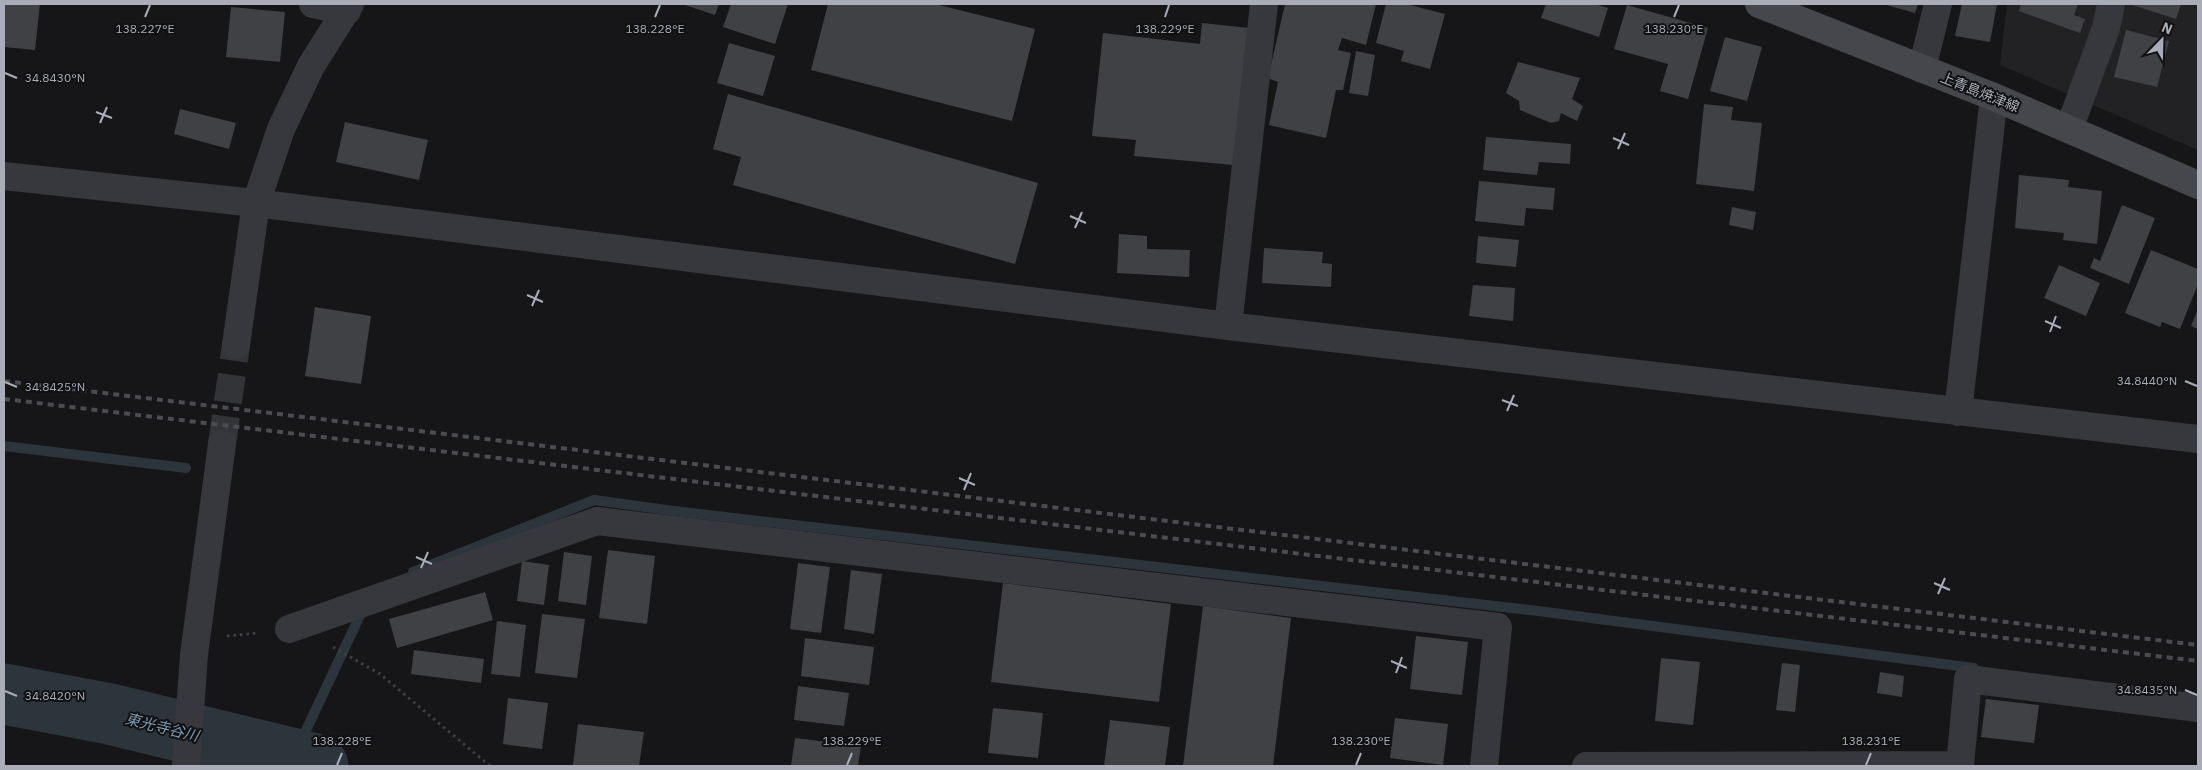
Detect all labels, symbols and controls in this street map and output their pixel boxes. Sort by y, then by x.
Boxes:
north arrow [2137,15,2187,65]
text: N [2159,18,2175,38]
text: 138.227°E [115,21,175,36]
text: 138.228°E [625,21,685,36]
text: 138.229°E [1135,21,1195,36]
text: 138.230°E [1644,21,1704,36]
street label: 上青島焼津線 [1938,68,2022,116]
text: 34.8430°N [25,70,85,85]
text: 34.8440°N [2117,373,2177,388]
text: 34.8425°N [25,379,85,394]
text: 34.8435°N [2117,682,2177,697]
text: 34.8420°N [25,688,85,703]
water label: 東光寺谷川 [123,709,203,746]
text: 138.228°E [312,733,372,748]
text: 138.229°E [822,733,882,748]
text: 138.230°E [1331,733,1391,748]
text: 138.231°E [1841,733,1901,748]

